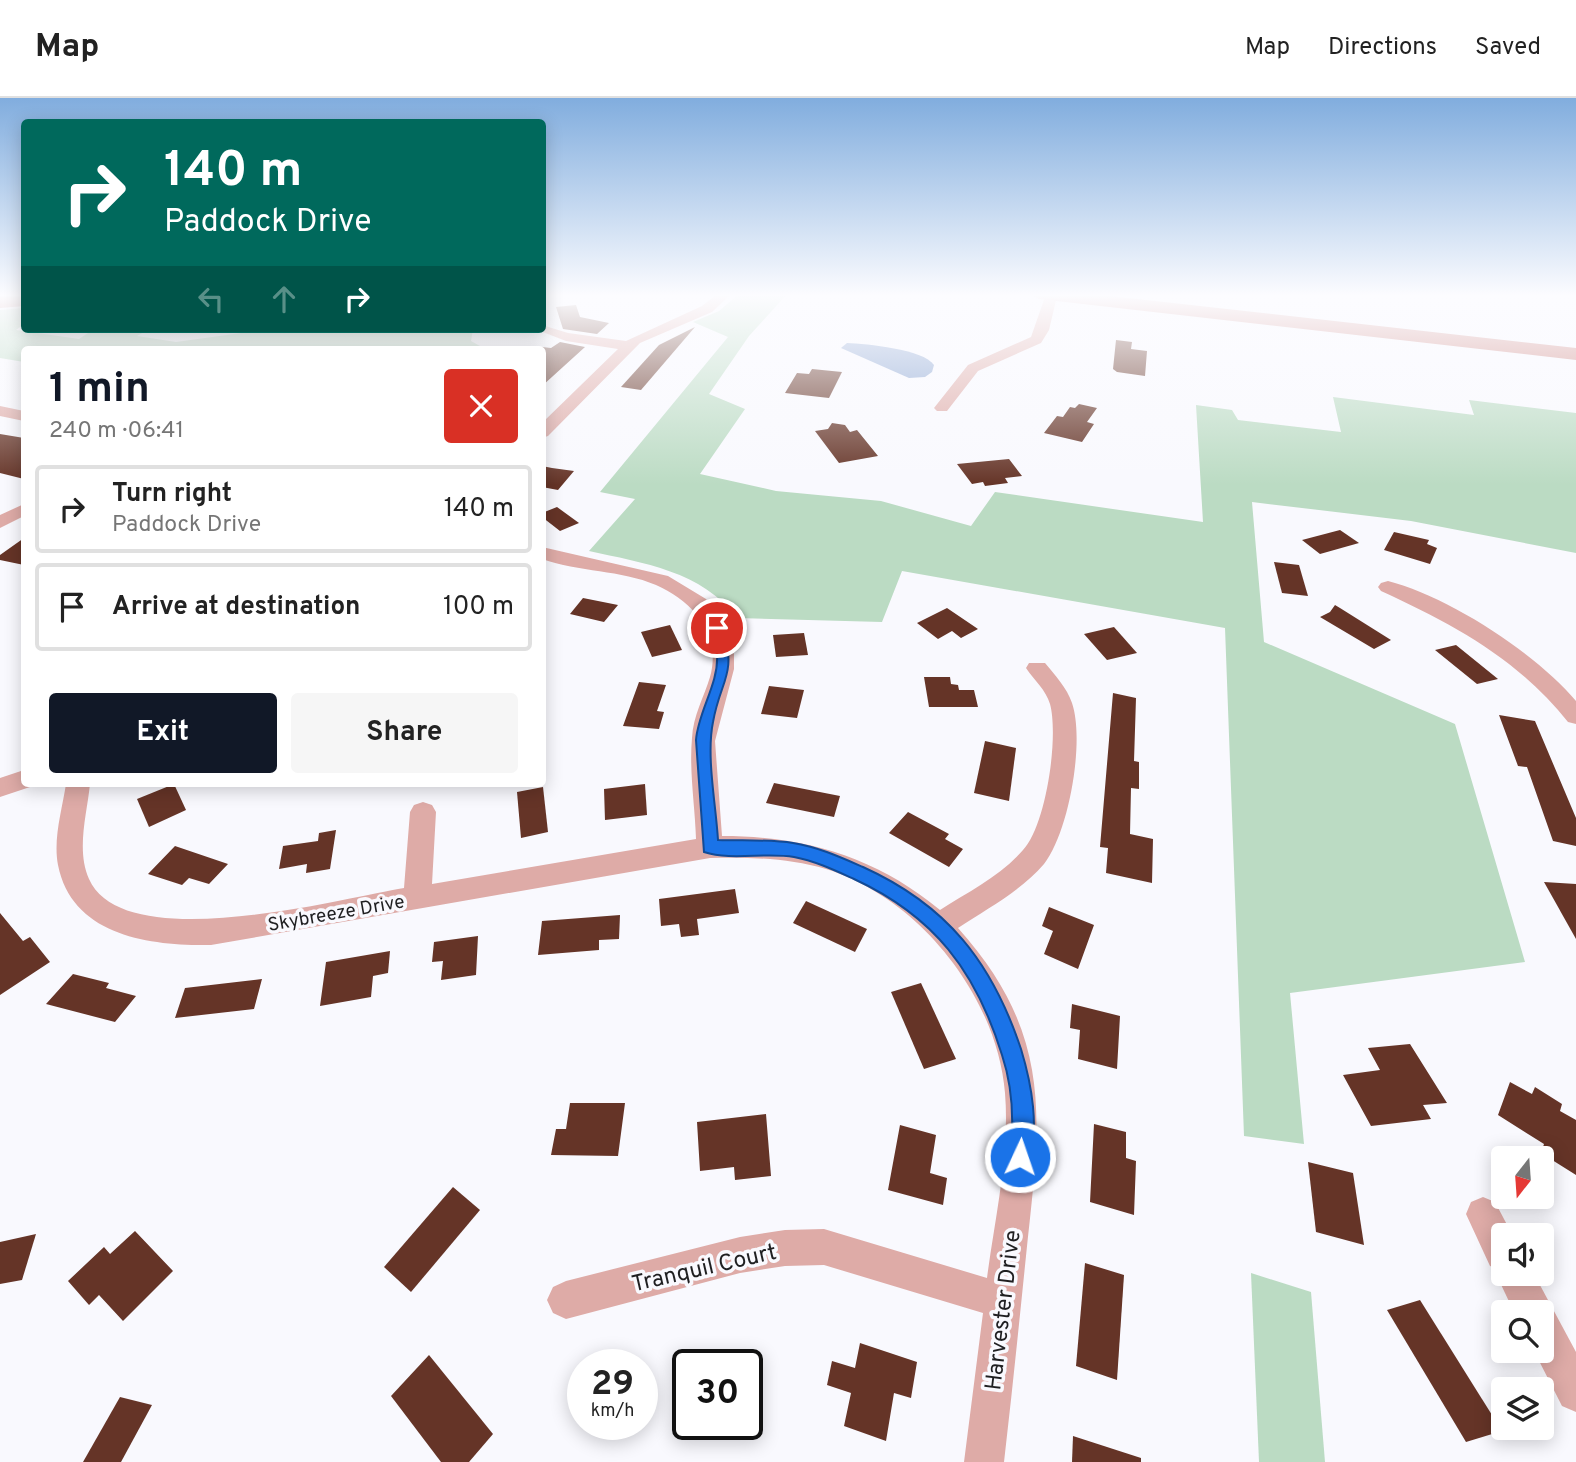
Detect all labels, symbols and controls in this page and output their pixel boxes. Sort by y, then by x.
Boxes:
text: Map [35,27,99,69]
text: Map [1245,33,1290,63]
text: Directions [1328,33,1437,63]
text: Saved [1475,33,1541,63]
text: 140 m [164,142,303,204]
icon: right [49,147,140,238]
text: Paddock Drive [164,203,372,243]
icon: left [192,280,230,318]
icon: ahead [265,280,303,318]
icon: right [338,280,376,318]
text: 1 min [49,364,150,417]
button: close [444,369,518,443]
text: 240 m · 06:41 [49,417,184,446]
text: Turn right [112,478,232,511]
icon: right [53,490,91,528]
text: 140 m [444,493,514,526]
text: Paddock Drive [112,511,261,540]
icon: arrive [53,588,91,626]
text: Arrive at destination [112,591,360,624]
text: 100 m [443,591,514,624]
pin [687,598,747,658]
icon: arrive [698,609,736,647]
button: Exit [49,693,277,773]
button: Share [291,693,518,773]
street label: Skybreeze Drive [266,890,407,938]
position arrow [983,1120,1057,1194]
north arrow [1491,1146,1554,1209]
map controls [1491,1146,1554,1440]
button: sound [1491,1223,1554,1286]
street label: Harvester Drive [980,1229,1029,1392]
street label: Tranquil Court [629,1239,780,1300]
button: search [1491,1300,1554,1363]
speed limit sign: 30 [672,1349,763,1440]
text: 29 [591,1363,634,1407]
button: layers [1491,1377,1554,1440]
text: km/h [591,1400,634,1423]

